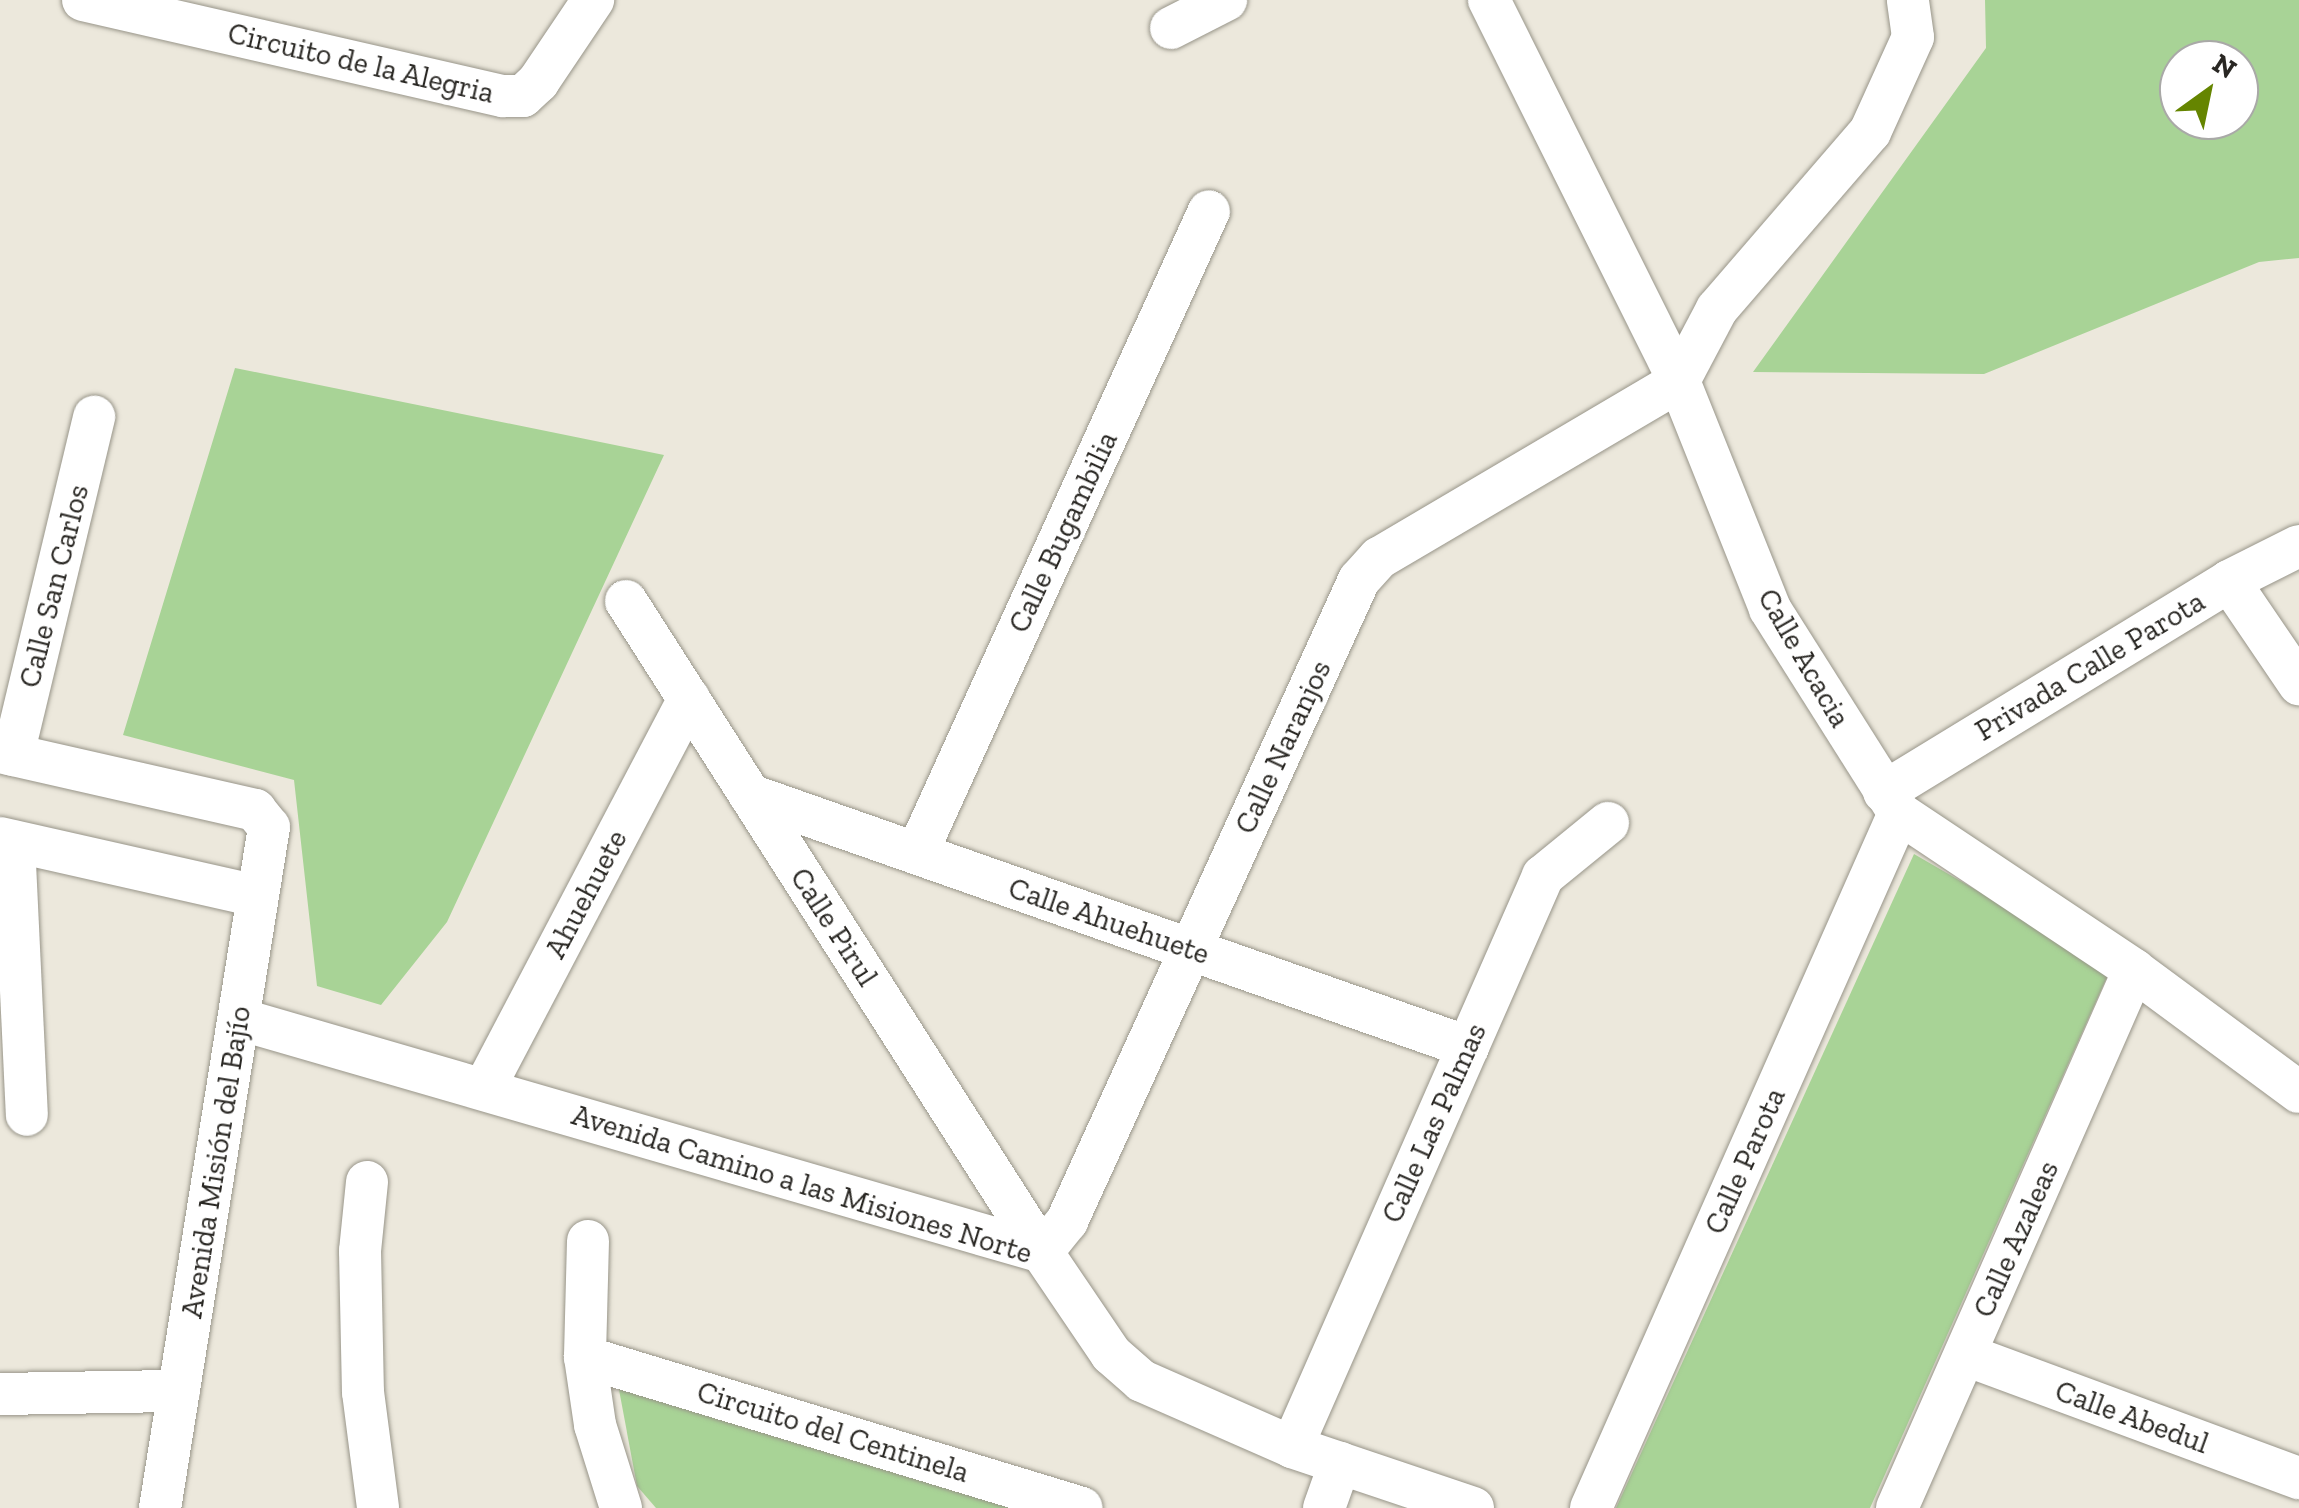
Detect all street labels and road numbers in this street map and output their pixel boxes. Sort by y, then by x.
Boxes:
street label: Circuito de la Alegria [224,15,498,111]
street label: Calle Bugambilia [1001,426,1125,638]
street label: Calle San Carlos [11,481,97,691]
street label: Calle Acacia [1750,582,1858,734]
street label: Privada Calle Parota [1969,583,2211,749]
street label: Calle Naranjos [1227,655,1339,839]
street label: Ahuehuete [537,824,635,964]
street label: Calle Pirul [782,861,886,993]
street label: Calle Ahuehuete [1003,870,1215,972]
street label: Avenida Misión del Bajío [174,1003,258,1321]
street label: Calle Las Palmas [1374,1018,1494,1228]
street label: Calle Parota [1697,1082,1793,1240]
street label: Avenida Camino a las Misiones Norte [568,1097,1036,1271]
street label: Calle Azaleas [1965,1155,2067,1323]
street label: Calle Abedul [2050,1372,2214,1462]
street label: Circuito del Centinela [693,1374,973,1490]

